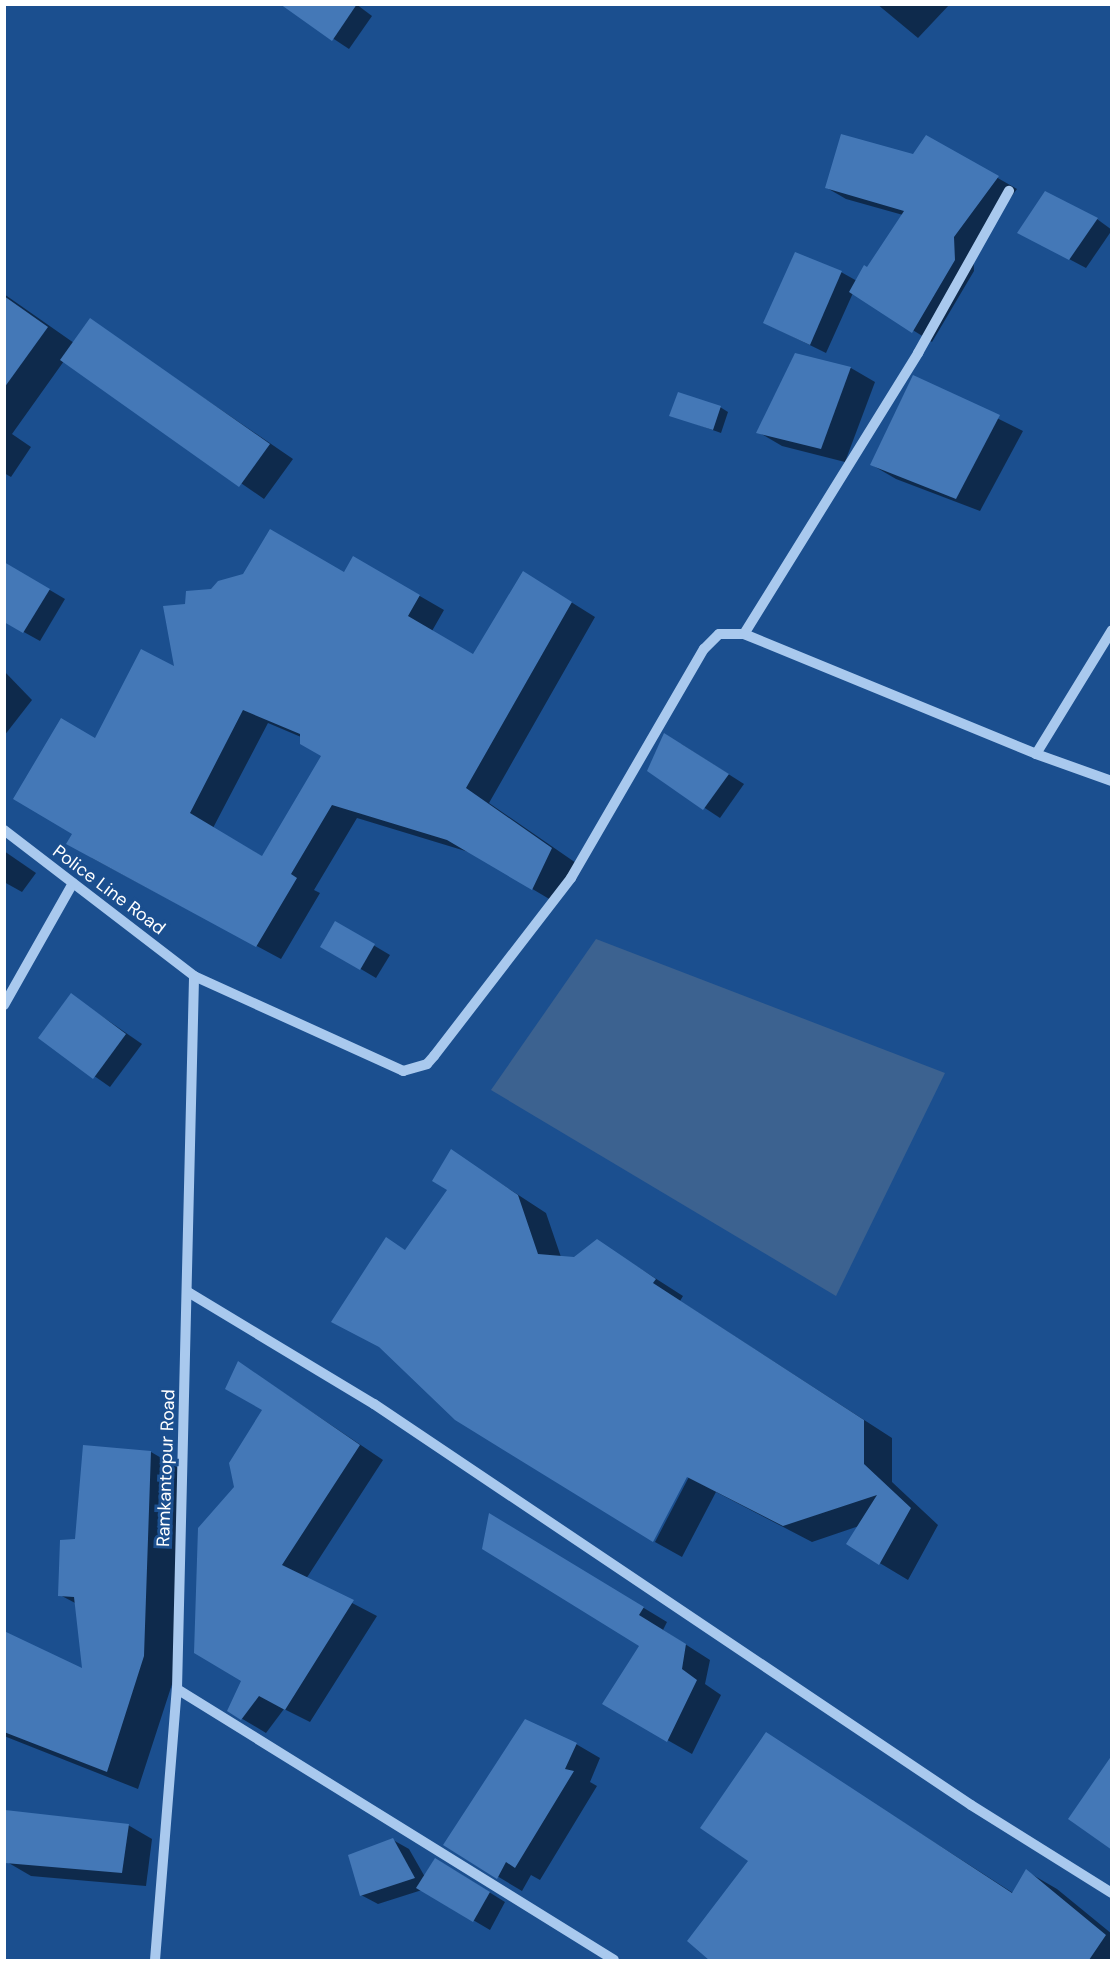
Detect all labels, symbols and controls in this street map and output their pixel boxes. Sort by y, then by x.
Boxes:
street label: Police Line Road [48,841,170,939]
street label: Ramkantopur Road [152,1389,180,1547]

